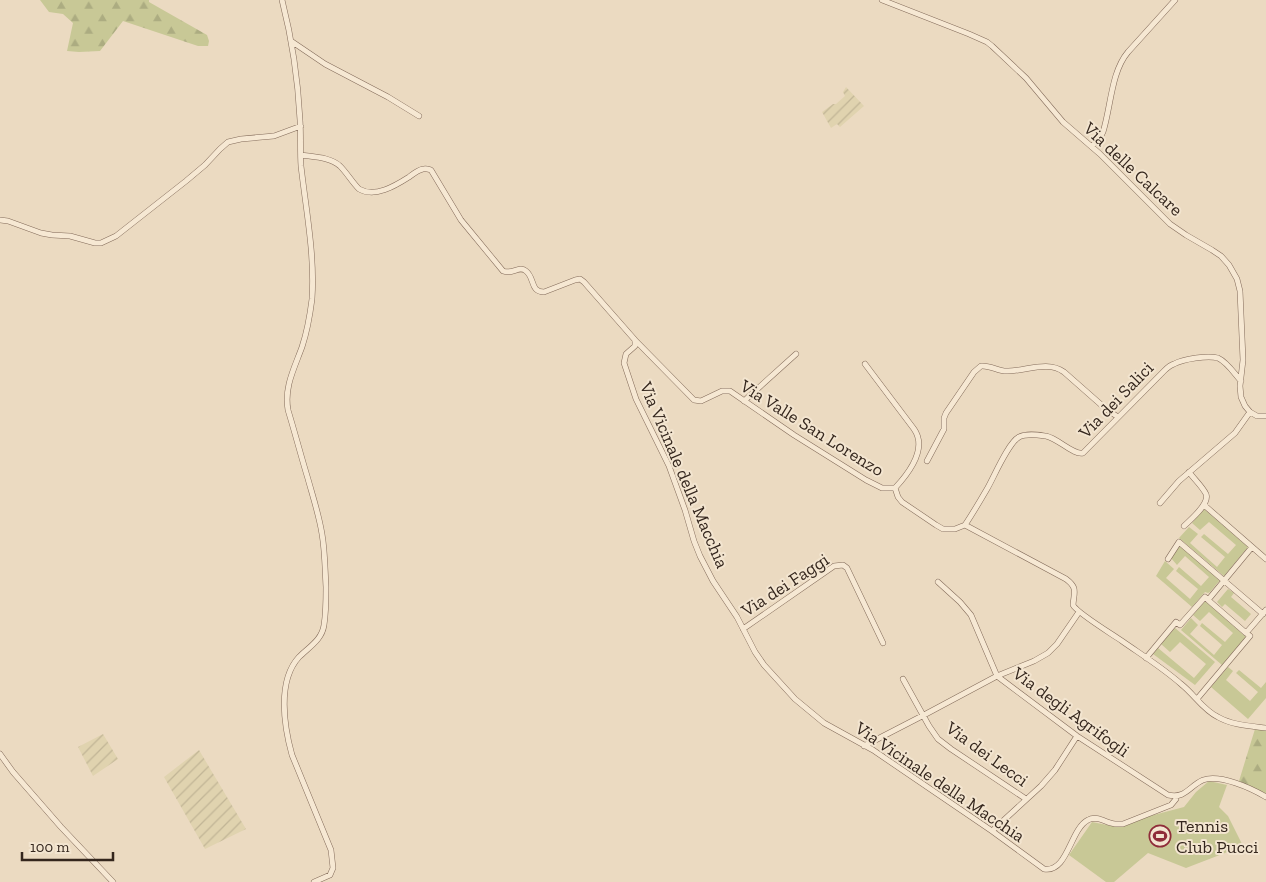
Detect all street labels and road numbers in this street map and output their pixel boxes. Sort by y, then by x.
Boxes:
street label: Via delle Calcare [1078,117,1187,221]
street label: Via dei Salici [1073,357,1158,444]
street label: Via Valle San Lorenzo [735,374,888,481]
street label: Via Vicinale della Macchia [634,378,733,572]
street label: Via dei Faggi [736,549,833,622]
street label: Via degli Agrifogli [1007,662,1134,762]
street label: Via Vicinale della Macchia [850,716,1029,847]
street label: Via dei Lecci [941,716,1033,791]

